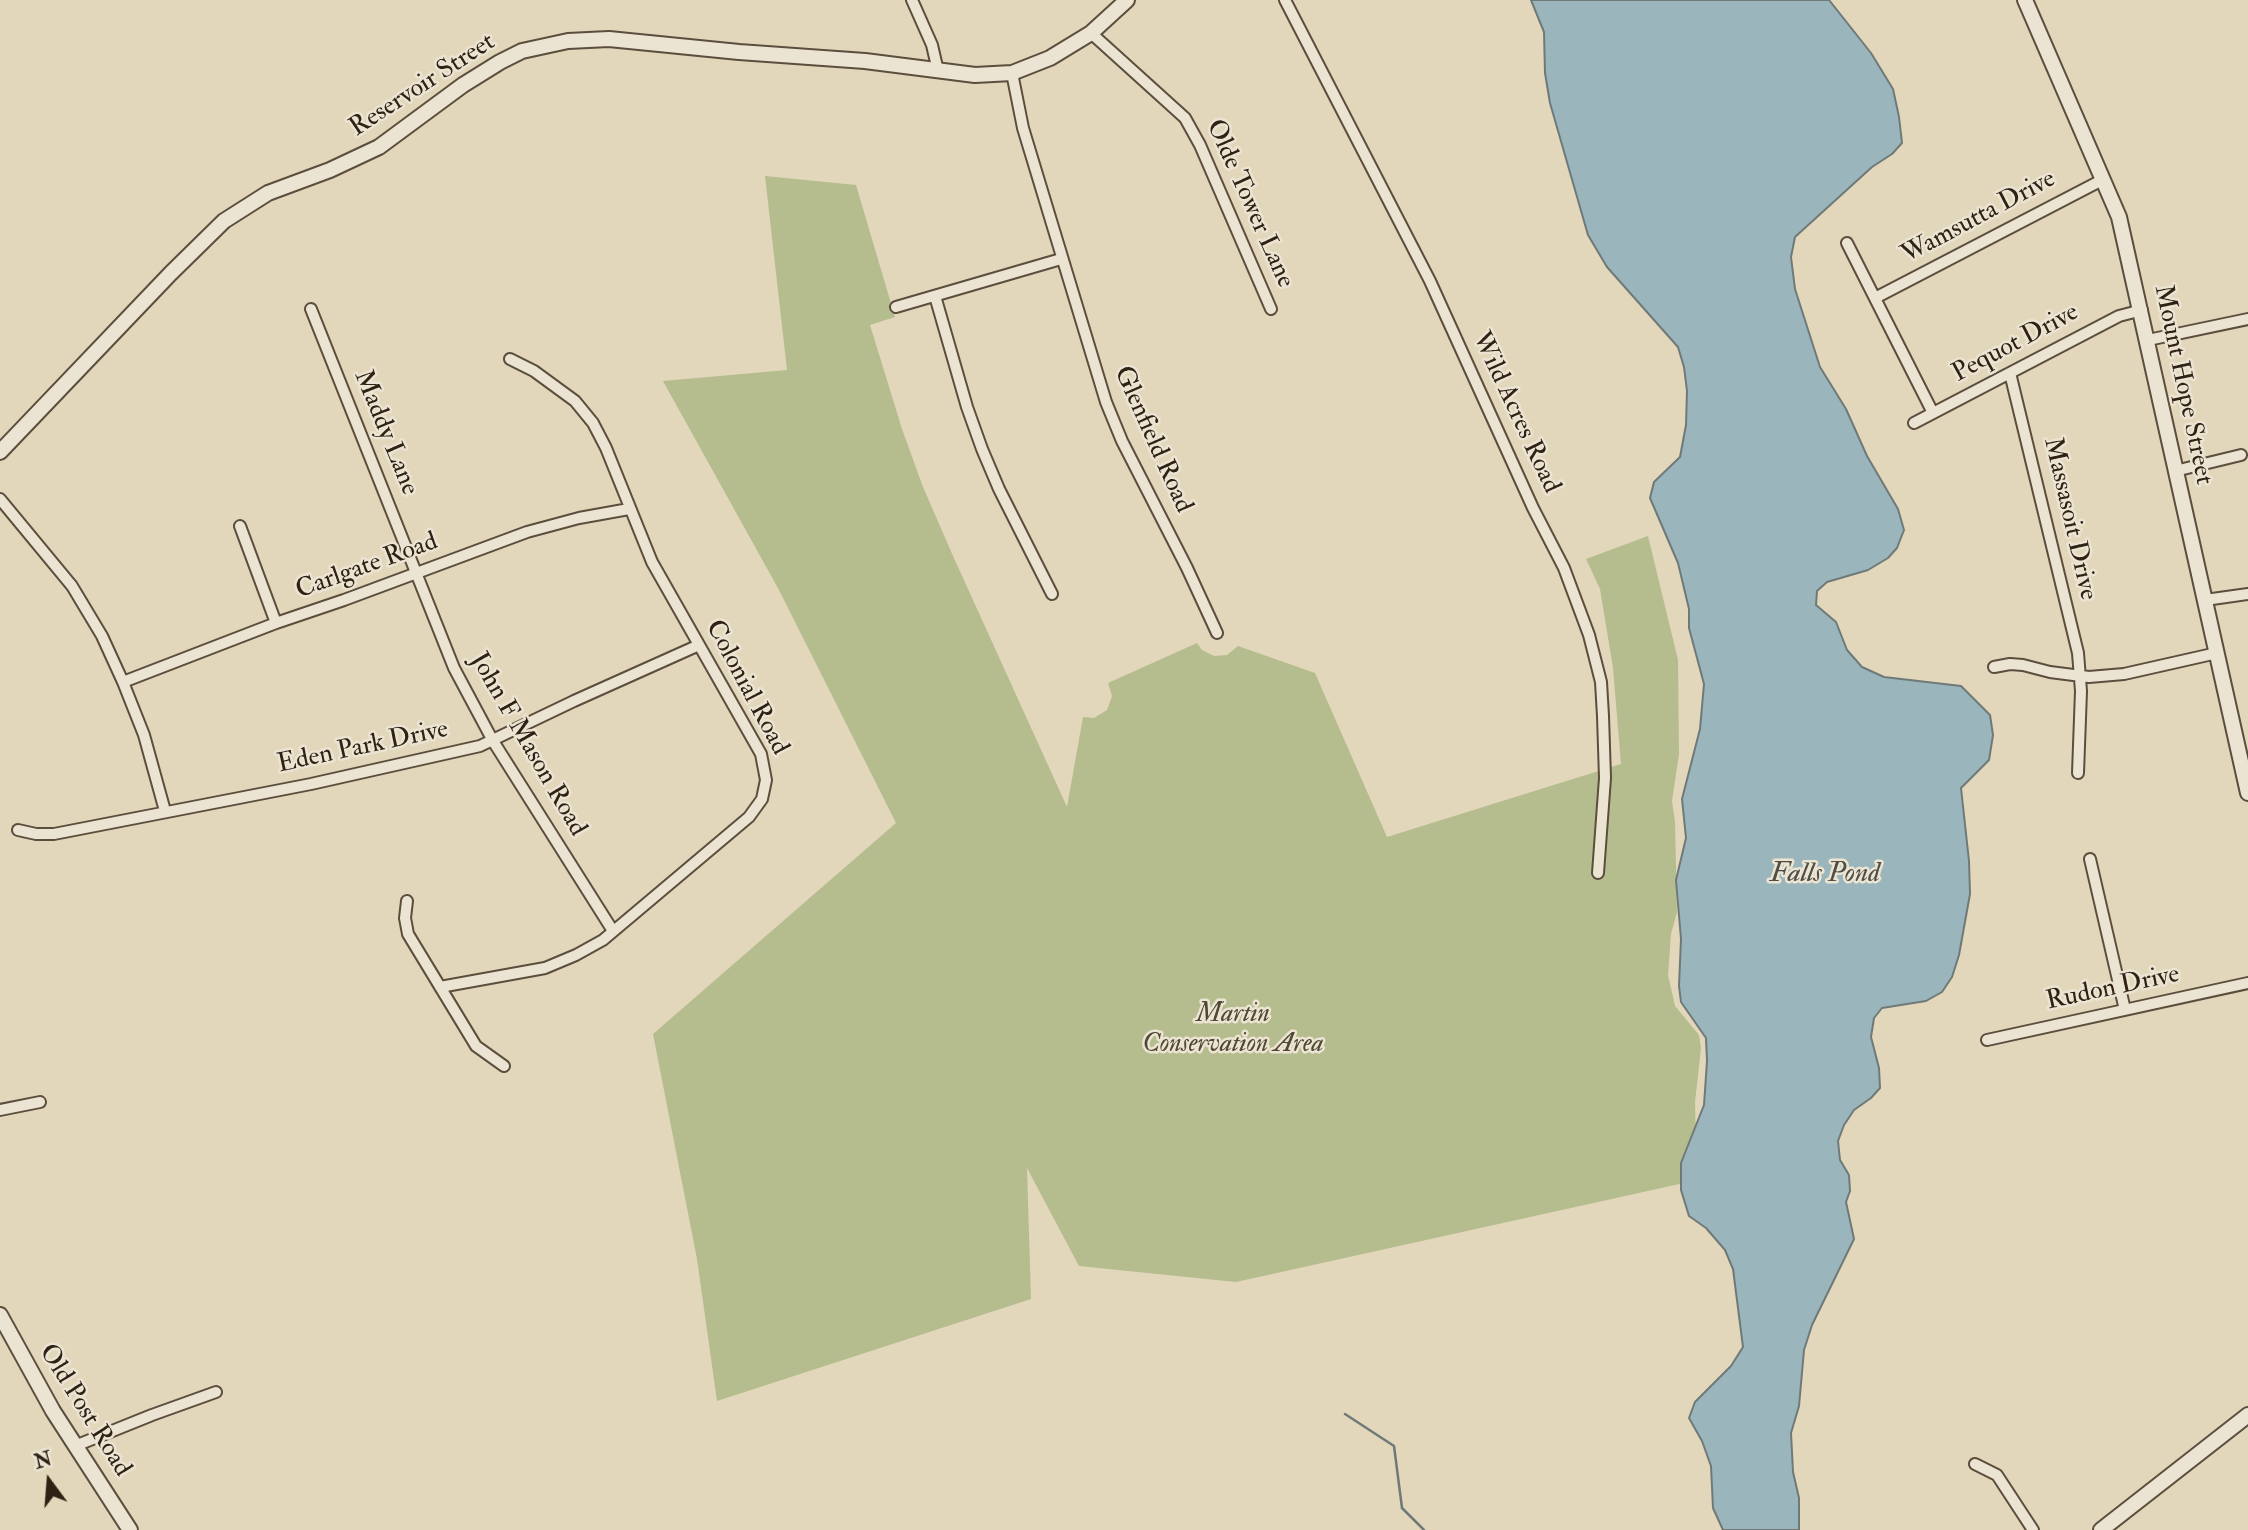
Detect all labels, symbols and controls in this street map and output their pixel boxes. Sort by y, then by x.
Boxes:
street label: Reservoir Street [344,27,502,145]
street label: Olde Tower Lane [1198,115,1300,293]
street label: Wamsutta Drive [1897,164,2061,272]
street label: Mount Hope Street [2146,282,2218,488]
street label: Pequot Drive [1948,298,2084,390]
street label: Wild Acres Road [1464,327,1566,499]
street label: Glenfield Road [1106,362,1198,518]
street label: Maddy Lane [346,366,424,500]
street label: Massasoit Drive [2035,435,2103,603]
street label: Carlgate Road [292,527,442,607]
street label: Colonial Road [697,615,795,761]
street label: John F Mason Road [462,648,592,842]
street label: Eden Park Drive [275,715,451,781]
water label: Falls Pond [1770,858,1880,892]
street label: Rudon Drive [2043,960,2183,1018]
park label: Martin Conservation Area [1142,999,1324,1060]
street label: Old Post Road [31,1339,137,1483]
north arrow [14,1446,84,1516]
text: N [32,1447,55,1475]

